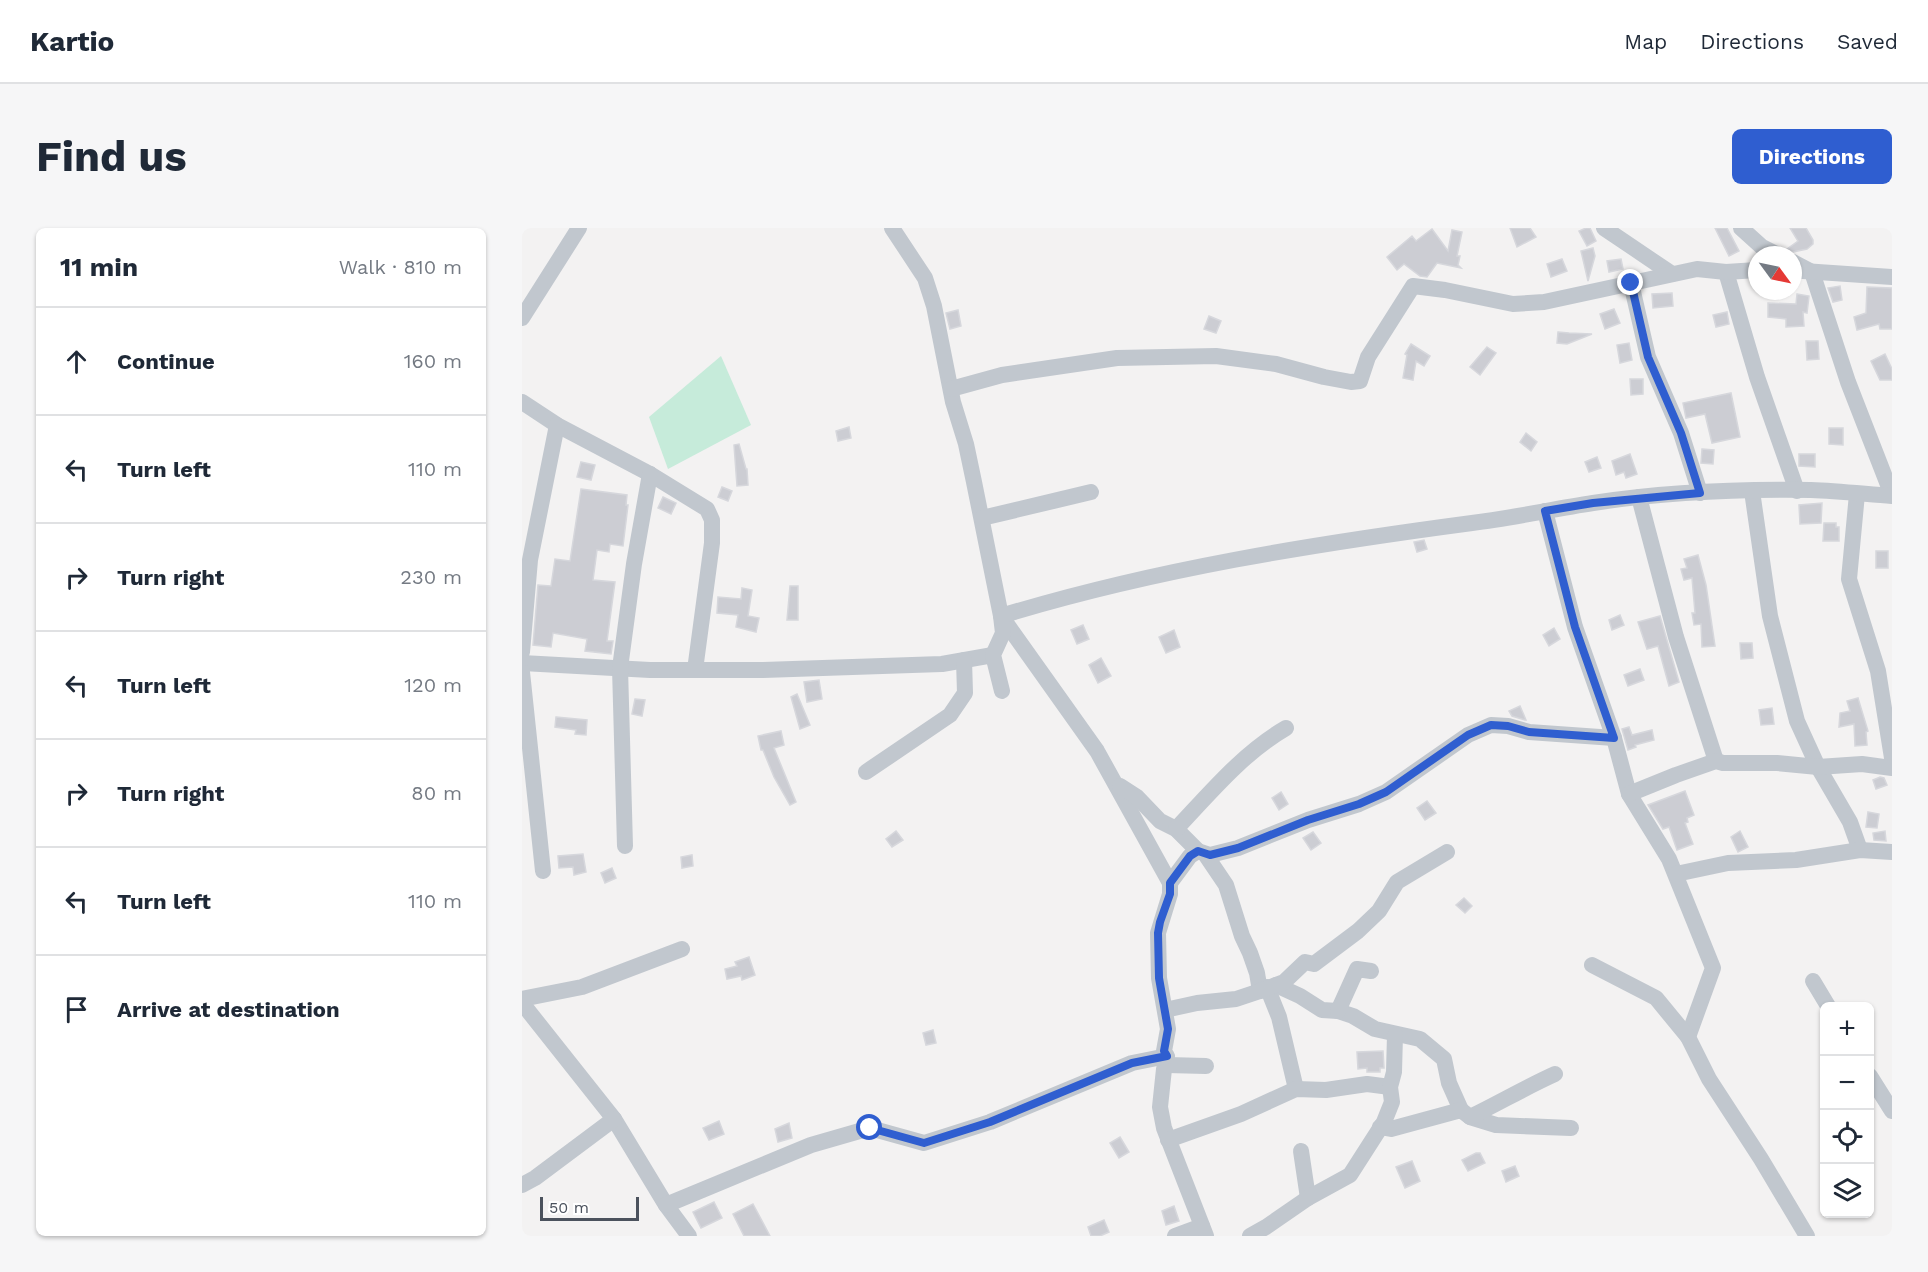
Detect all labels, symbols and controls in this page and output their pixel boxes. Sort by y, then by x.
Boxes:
text: Kartio [30,25,114,58]
text: Map [1624,29,1667,54]
text: Directions [1700,29,1804,54]
text: Saved [1837,29,1898,54]
button: Directions [1732,129,1892,184]
text: Find us [36,132,187,181]
north arrow [1748,246,1802,300]
text: 11 min [60,252,138,282]
text: Walk · 810 m [339,255,462,279]
route end [1617,269,1643,295]
icon: ahead [60,345,93,378]
text: Continue [117,349,215,374]
text: 160 m [404,349,462,373]
icon: left [60,453,93,486]
text: Turn left [117,457,211,482]
text: 110 m [408,457,462,481]
icon: right [60,561,93,594]
text: Turn right [117,565,224,590]
text: 230 m [400,565,462,589]
icon: left [60,669,93,702]
text: Turn left [117,673,211,698]
text: 120 m [404,673,462,697]
icon: right [60,777,93,810]
text: Turn right [117,781,224,806]
text: 80 m [411,781,462,805]
icon: left [60,885,93,918]
text: Turn left [117,889,211,914]
text: 110 m [408,889,462,913]
icon: arrive [60,993,93,1026]
text: Arrive at destination [117,997,340,1022]
map controls [1820,1002,1874,1218]
button: + [1820,1002,1874,1056]
button: − [1820,1056,1874,1110]
button: locate [1820,1110,1874,1164]
route start [856,1114,882,1140]
button: layers [1820,1164,1874,1218]
scale bar [540,1194,639,1222]
text: 50 m [549,1198,589,1217]

